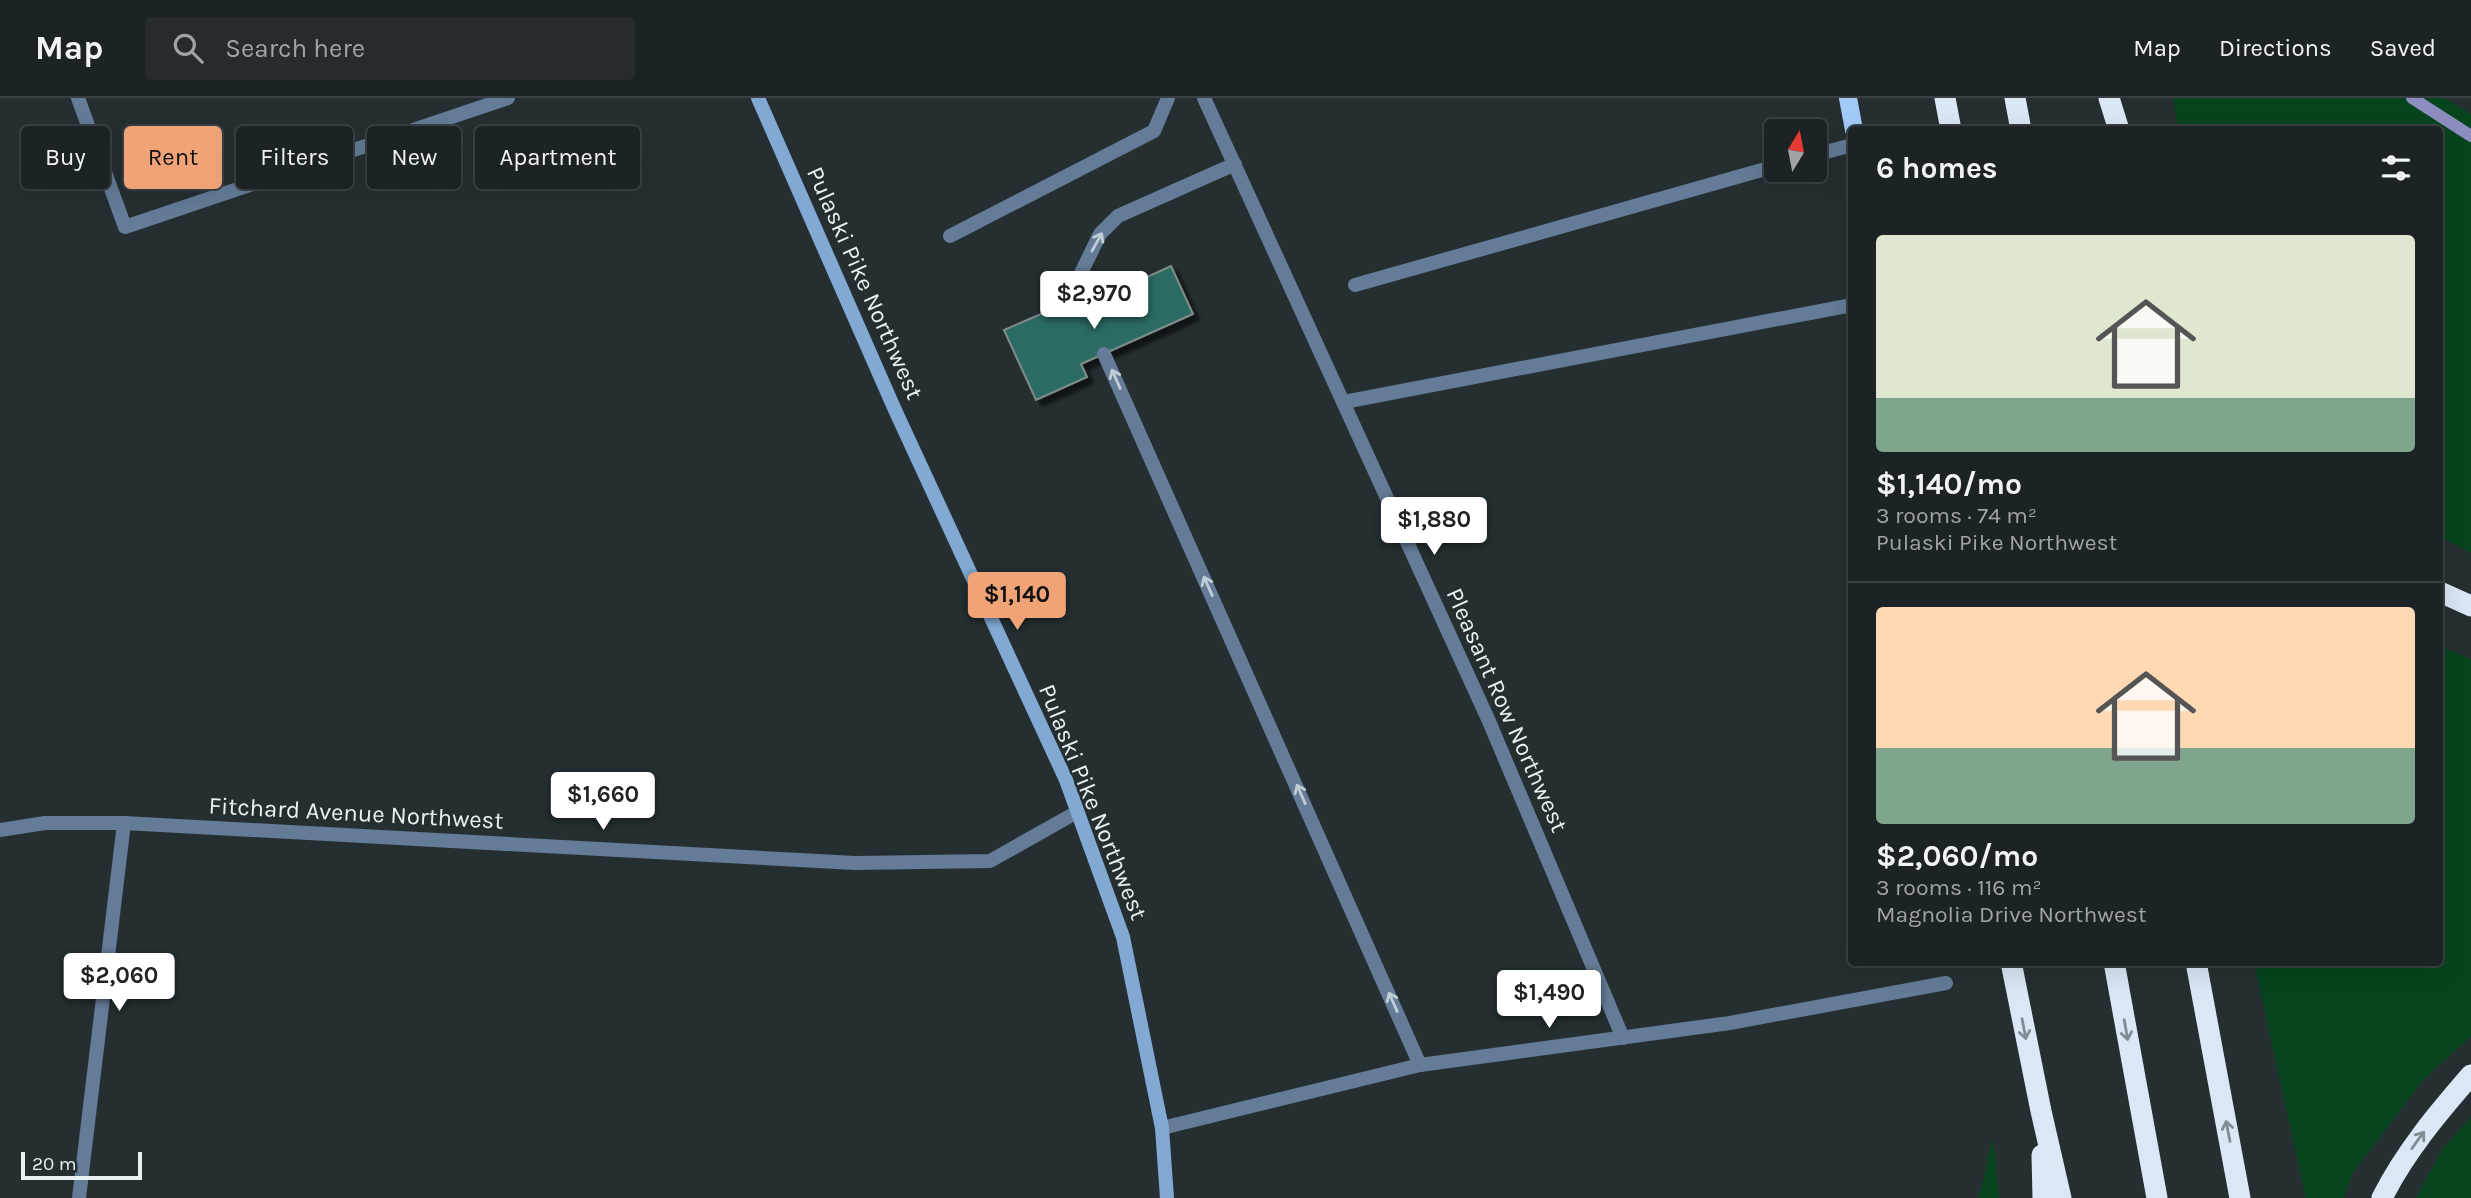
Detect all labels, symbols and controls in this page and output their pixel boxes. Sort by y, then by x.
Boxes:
search box [145,17,635,80]
text: Map [35,29,103,67]
icon: search [169,29,207,67]
text: Search here [225,33,365,64]
text: Map [2133,34,2181,62]
text: Directions [2219,34,2332,62]
text: Saved [2370,34,2436,62]
north arrow [1764,119,1827,182]
map controls [1764,119,1827,182]
chip: Buy [21,126,110,189]
chip: Rent [124,126,222,189]
chip: Filters [236,126,353,189]
chip: New [367,126,461,189]
chip: Apartment [475,126,640,189]
icon: filters [2377,149,2415,187]
text: 6 homes [1876,150,1998,186]
street label: Pulaski Pike Northwest [801,162,929,404]
one-way arrow [1091,232,1104,253]
pin: $2,970 [1037,272,1151,331]
text: $2,970 [1056,280,1132,307]
icon: home [2083,281,2209,407]
one-way arrow [1109,369,1122,390]
text: $1,140/mo [1876,466,2022,502]
pin: $1,880 [1377,498,1491,557]
text: 3 rooms · 74 m² [1876,502,2037,529]
text: $1,880 [1397,506,1471,533]
text: Pulaski Pike Northwest [1876,529,2117,556]
pin: $1,140 [960,573,1074,632]
one-way arrow [1201,576,1214,598]
text: $1,140 [984,581,1050,608]
street label: Pleasant Row Northwest [1440,583,1574,837]
icon: home [2083,653,2209,779]
street label: Pulaski Pike Northwest [1033,680,1153,924]
pin: $1,660 [546,772,660,832]
text: $1,660 [567,781,639,808]
one-way arrow [1294,784,1307,805]
street label: Fitchard Avenue Northwest [208,791,504,835]
text: $2,060/mo [1876,838,2038,874]
text: 3 rooms · 116 m² [1876,874,2042,901]
text: Magnolia Drive Northwest [1876,901,2147,928]
pin: $2,060 [62,954,176,1013]
text: $2,060 [80,962,158,989]
pin: $1,490 [1492,970,1606,1030]
text: $1,490 [1513,979,1585,1006]
one-way arrow [1385,992,1398,1014]
one-way arrow [2018,1017,2032,1040]
one-way arrow [2120,1018,2133,1041]
one-way arrow [2220,1120,2234,1143]
one-way arrow [2411,1131,2425,1150]
scale bar [21,1149,142,1181]
text: 20 m [32,1153,77,1175]

